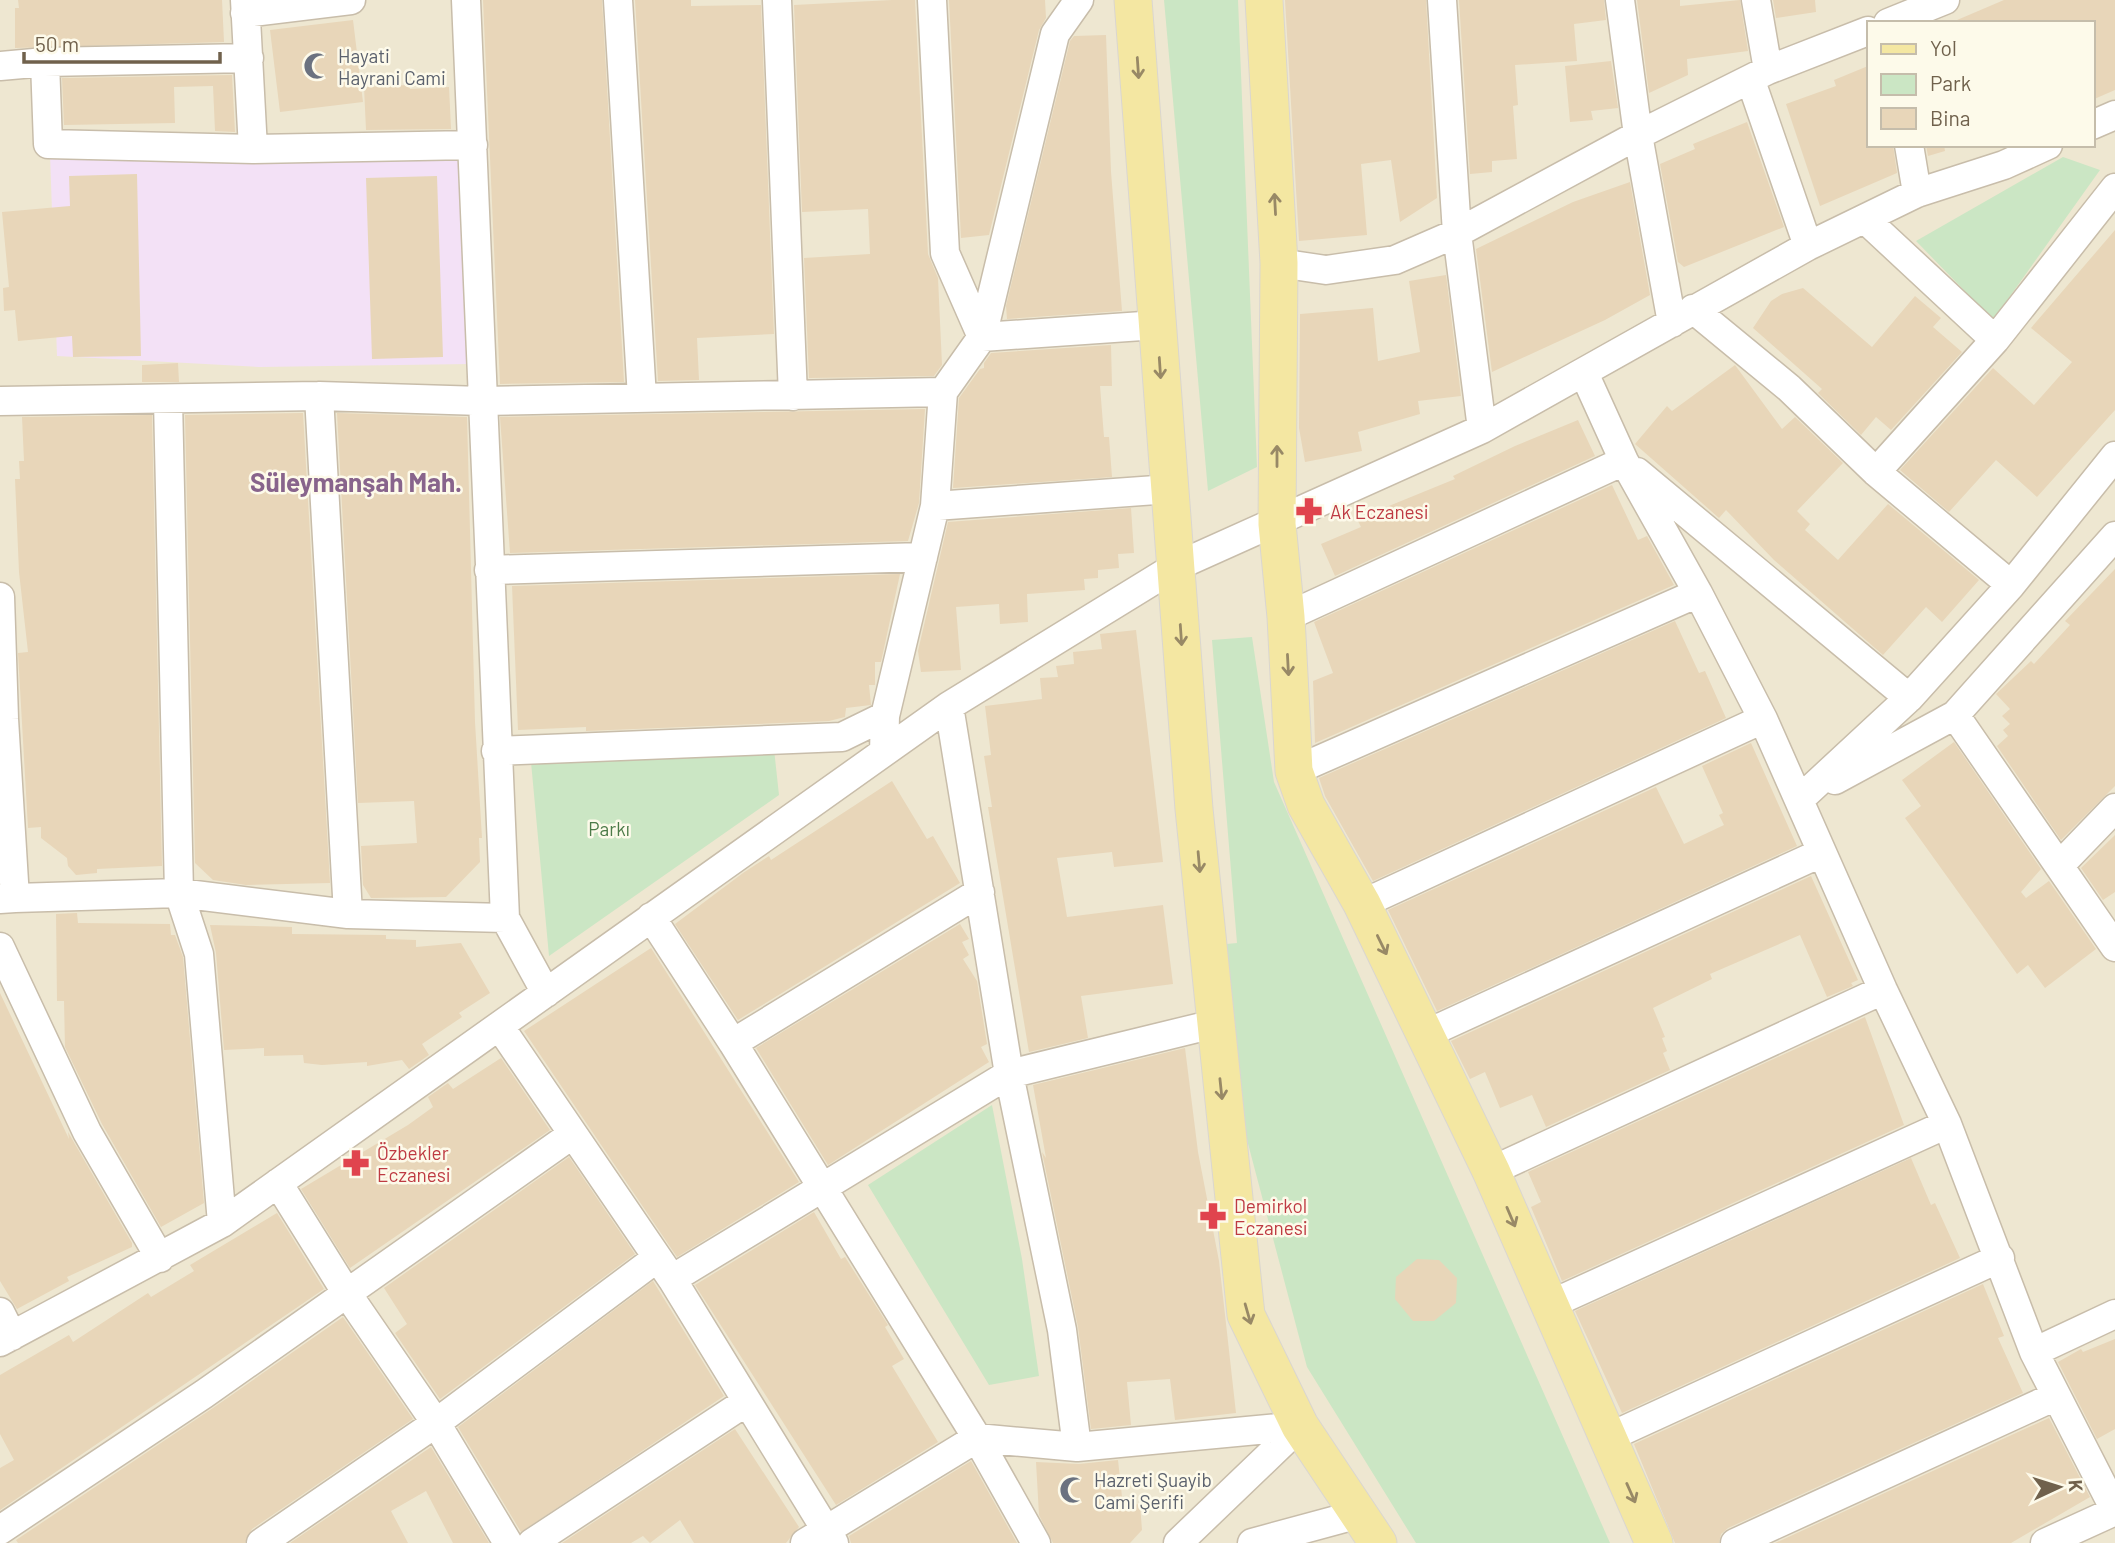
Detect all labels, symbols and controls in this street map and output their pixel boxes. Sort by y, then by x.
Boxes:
scale bar [24,21,220,65]
legend [1867,21,2094,147]
text: 50 m [35,31,79,56]
text: Yol [1930,35,1957,60]
place label: Hayati Hayrani Cami [338,44,446,89]
mosque icon: Hayati Hayrani Cami [302,51,332,81]
one-way arrow [1132,56,1145,79]
text: Park [1930,70,1971,95]
text: Bina [1930,105,1971,130]
one-way arrow [1269,193,1282,216]
one-way arrow [1154,356,1167,379]
one-way arrow [1270,445,1284,468]
district label: Süleymanşah Mah. [250,466,462,497]
pharmacy icon: Ak Eczanesi [1294,496,1324,526]
place label: Ak Eczanesi [1330,500,1429,523]
one-way arrow [1175,624,1188,646]
one-way arrow [1282,654,1295,677]
park label: Parkı [588,817,630,840]
one-way arrow [1193,850,1206,873]
one-way arrow [1376,934,1390,955]
one-way arrow [1215,1077,1228,1099]
place label: Özbekler Eczanesi [377,1141,451,1186]
pharmacy icon: Özbekler Eczanesi [341,1148,371,1178]
place label: Demirkol Eczanesi [1234,1194,1308,1239]
pharmacy icon: Demirkol Eczanesi [1198,1201,1228,1231]
one-way arrow [1505,1206,1518,1227]
one-way arrow [1243,1303,1256,1325]
north arrow [2024,1452,2094,1522]
place label: Hazreti Şuayib Cami Şerifi [1094,1468,1212,1513]
mosque icon: Hazreti Şuayib Cami Şerifi [1058,1475,1088,1505]
text: K [2065,1479,2088,1493]
one-way arrow [1625,1481,1638,1503]

